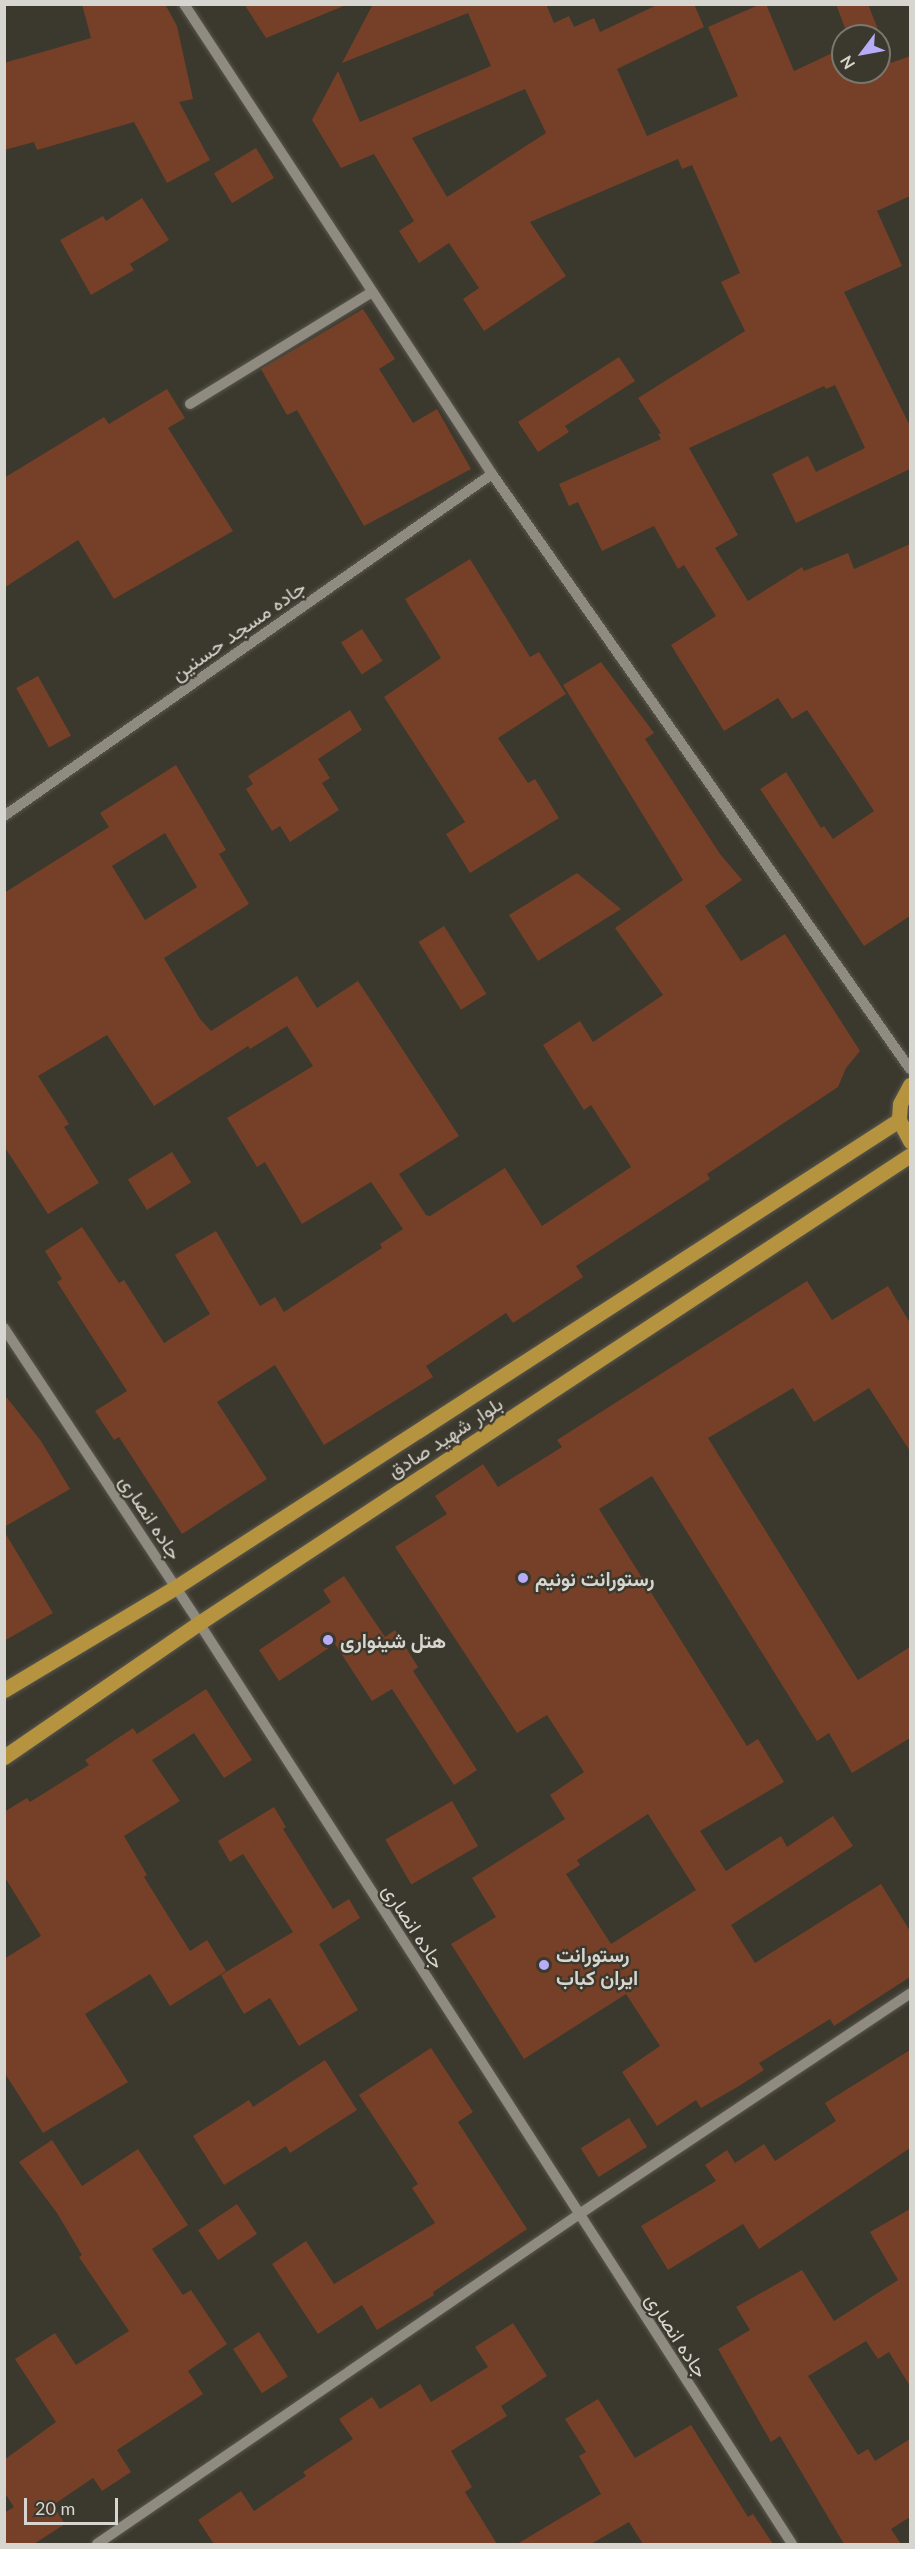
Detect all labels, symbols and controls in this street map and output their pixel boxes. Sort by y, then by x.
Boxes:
north arrow [831,24,891,84]
text: N [836,52,858,73]
street label: جاده مسجد حسنین [166,575,310,685]
street label: بلوار شهید صادق [383,1391,507,1483]
street label: جاده انصاری [115,1470,187,1564]
place label: رستورانت نونیم [535,1566,654,1590]
marker: رستورانت نونیم [516,1571,530,1585]
place label: هتل شینواری [340,1628,446,1652]
marker: هتل شینواری [321,1633,335,1647]
street label: جاده انصاری [378,1879,450,1973]
place label: رستورانت ایران کباب [556,1942,638,1989]
marker: رستورانت ایران کباب [537,1958,551,1972]
street label: جاده انصاری [641,2288,713,2382]
scale bar [27,2486,122,2524]
text: 20 m [35,2497,75,2519]

